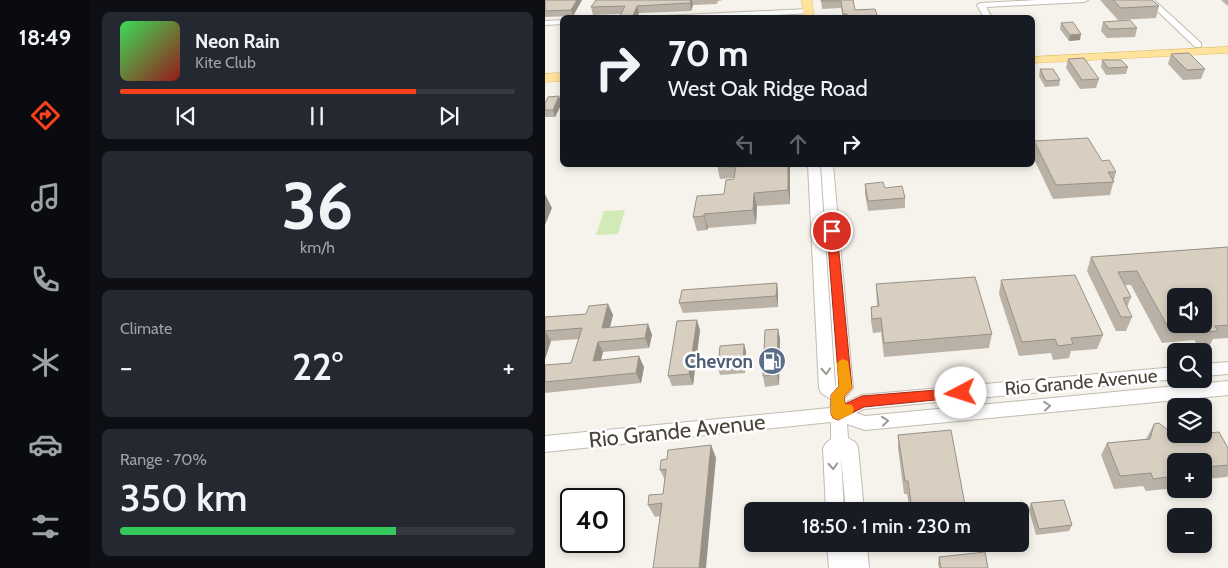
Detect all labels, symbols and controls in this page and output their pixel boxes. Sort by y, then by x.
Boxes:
text: 18:49 [19,24,71,51]
text: Neon Rain [195,30,280,53]
text: 70 m [668,32,749,75]
icon: right [585,35,650,100]
text: Kite Club [195,53,256,72]
text: West Oak Ridge Road [668,75,868,102]
icon: directions [28,98,63,133]
icon: previous [172,102,200,130]
icon: pause [303,102,331,130]
icon: next [435,102,463,130]
icon: left [731,130,759,158]
icon: ahead [784,130,812,158]
icon: right [837,130,865,158]
text: 36 [282,166,353,245]
icon: music [28,180,63,215]
pin [811,210,853,252]
icon: arrive [818,217,846,245]
text: km/h [300,238,335,257]
icon: phone [28,262,63,297]
map controls [1167,288,1212,553]
button: sound [1167,288,1212,333]
text: Climate [120,319,172,338]
text: 22° [292,343,343,390]
button: search [1167,343,1212,388]
icon: climate [28,345,63,380]
fuel station icon: Chevron [757,346,787,376]
text: − [120,350,132,384]
text: + [503,350,515,384]
place label: Chevron [684,350,753,373]
street label: Rio Grande Avenue [1004,364,1159,400]
position arrow [934,366,986,418]
one-way arrow [821,367,832,375]
button: layers [1167,398,1212,443]
one-way arrow [1043,400,1051,411]
street label: Rio Grande Avenue [587,408,767,454]
one-way arrow [882,416,890,427]
icon: car [28,427,63,462]
text: Range · 70% [120,450,207,469]
button: + [1167,453,1212,498]
one-way arrow [827,462,838,470]
text: 350 km [120,474,247,521]
speed limit sign: 40 [560,488,625,553]
button: − [1167,508,1212,553]
icon: filters [28,509,63,544]
text: 18:50 · 1 min · 230 m [802,515,971,538]

